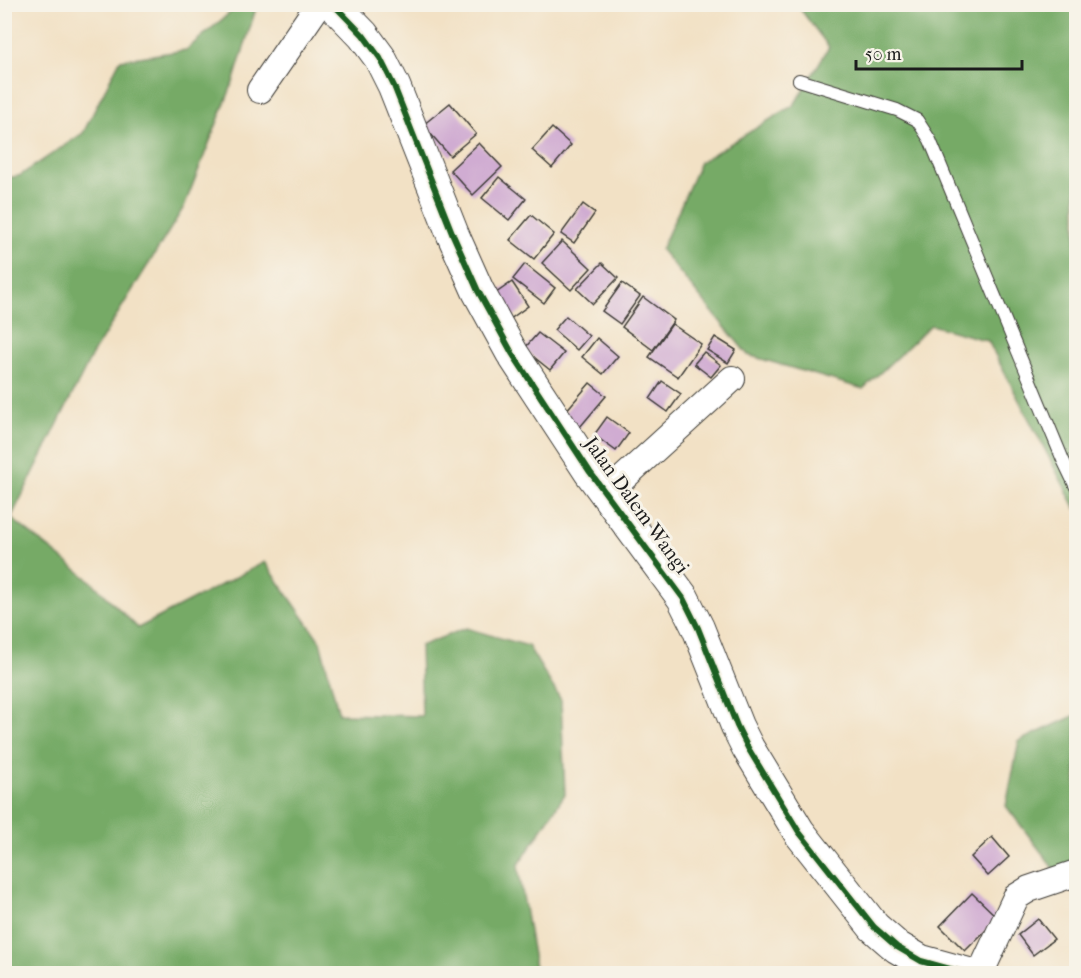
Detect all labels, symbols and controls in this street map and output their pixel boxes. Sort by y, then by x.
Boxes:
scale bar [856,33,1022,71]
text: 50 m [865,44,902,65]
street label: Jalan Dalem Wangi [578,431,694,578]

